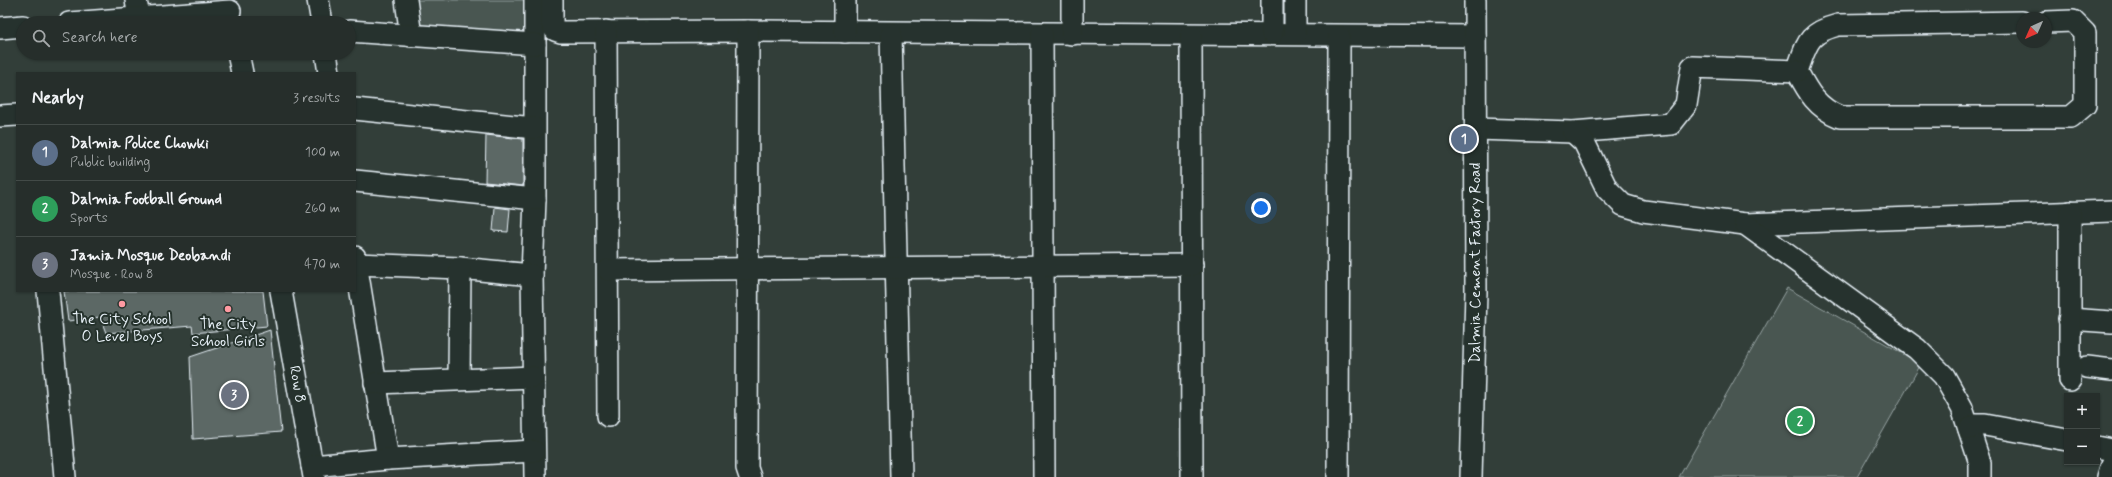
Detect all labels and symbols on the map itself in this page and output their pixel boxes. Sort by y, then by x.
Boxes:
north arrow [2016,12,2052,48]
pin: 1 [1451,124,1477,154]
street label: Dalmia Cement Factory Road [1466,163,1486,363]
your location [1251,198,1271,218]
marker: The City School O Level Boys [117,299,127,309]
marker: The City School Girls [223,304,233,314]
place label: The City School O Level Boys [72,310,172,347]
place label: The City School Girls [191,315,265,352]
street label: Row 8 [284,364,310,404]
pin: 3 [221,380,247,410]
pin: 2 [1787,406,1813,436]

